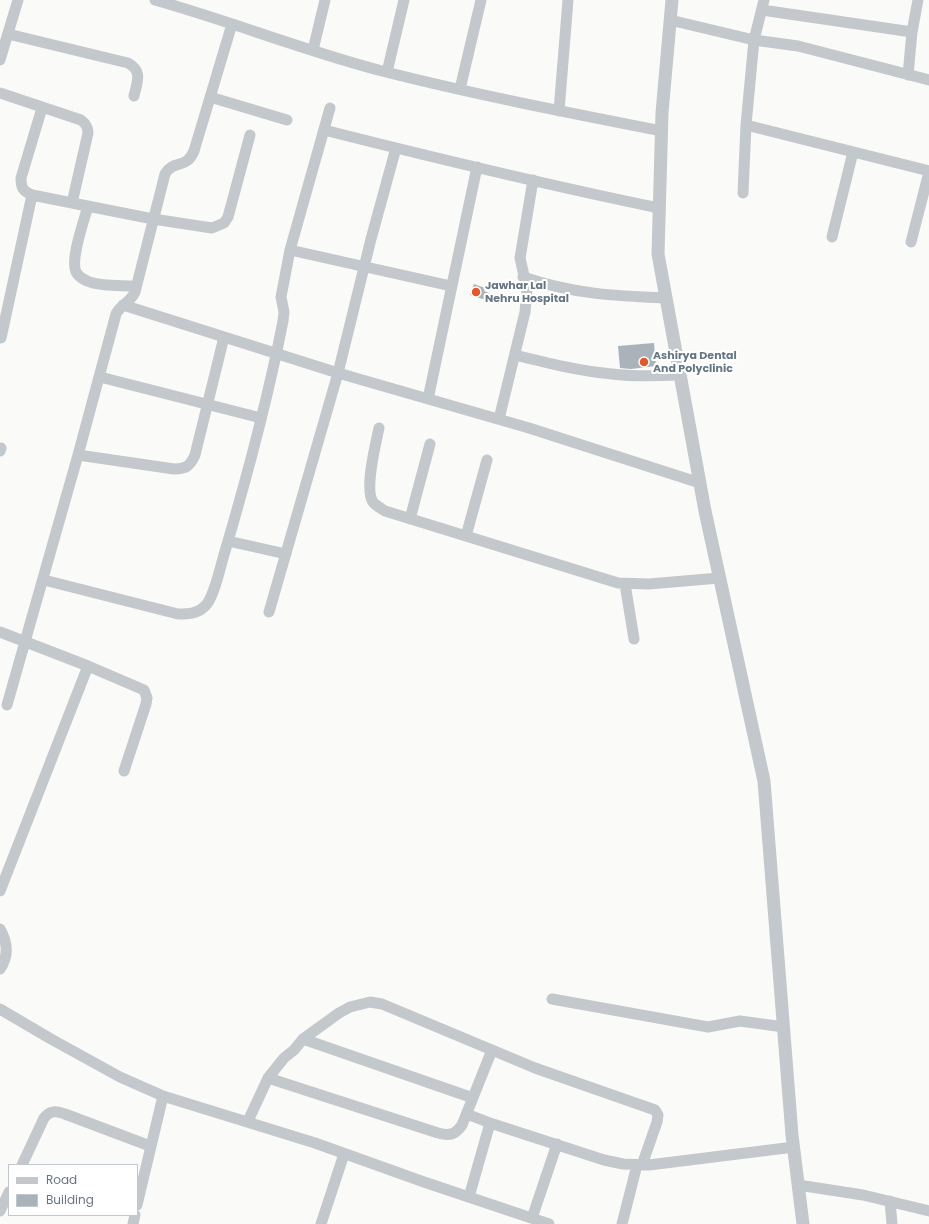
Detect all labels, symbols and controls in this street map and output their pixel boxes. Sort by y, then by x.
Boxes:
place label: Jawhar Lal Nehru Hospital [485,279,569,305]
marker: Jawhar Lal Nehru Hospital [470,286,482,298]
place label: Ashirya Dental And Polyclinic [653,349,737,375]
marker: Ashirya Dental And Polyclinic [638,356,650,368]
legend [8,1164,138,1216]
text: Road [46,1171,77,1188]
text: Building [46,1191,94,1208]

